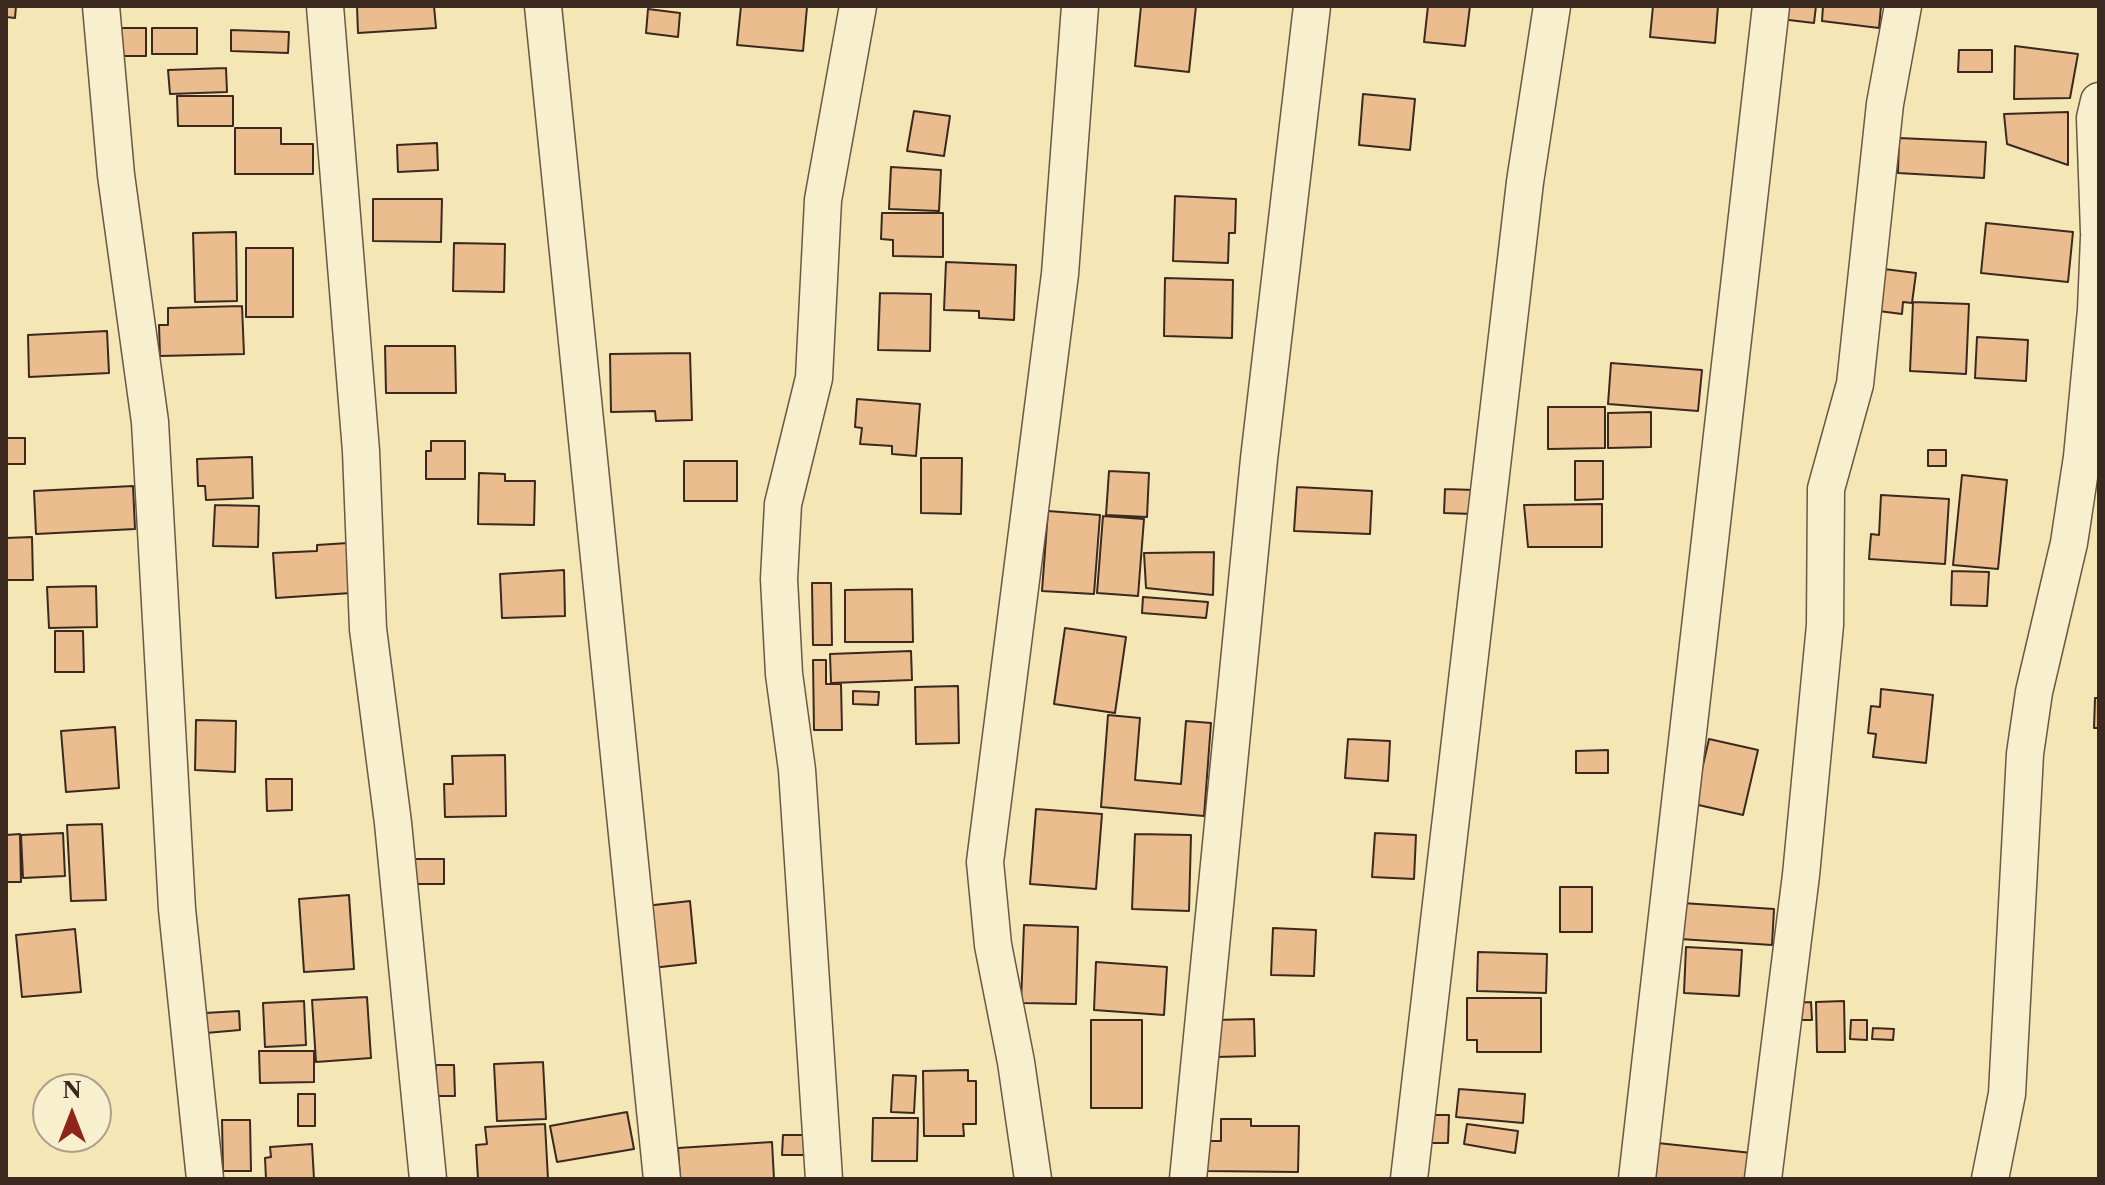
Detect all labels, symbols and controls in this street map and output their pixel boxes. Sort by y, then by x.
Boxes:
north arrow [32,1073,112,1153]
text: N [62,1077,82,1104]

